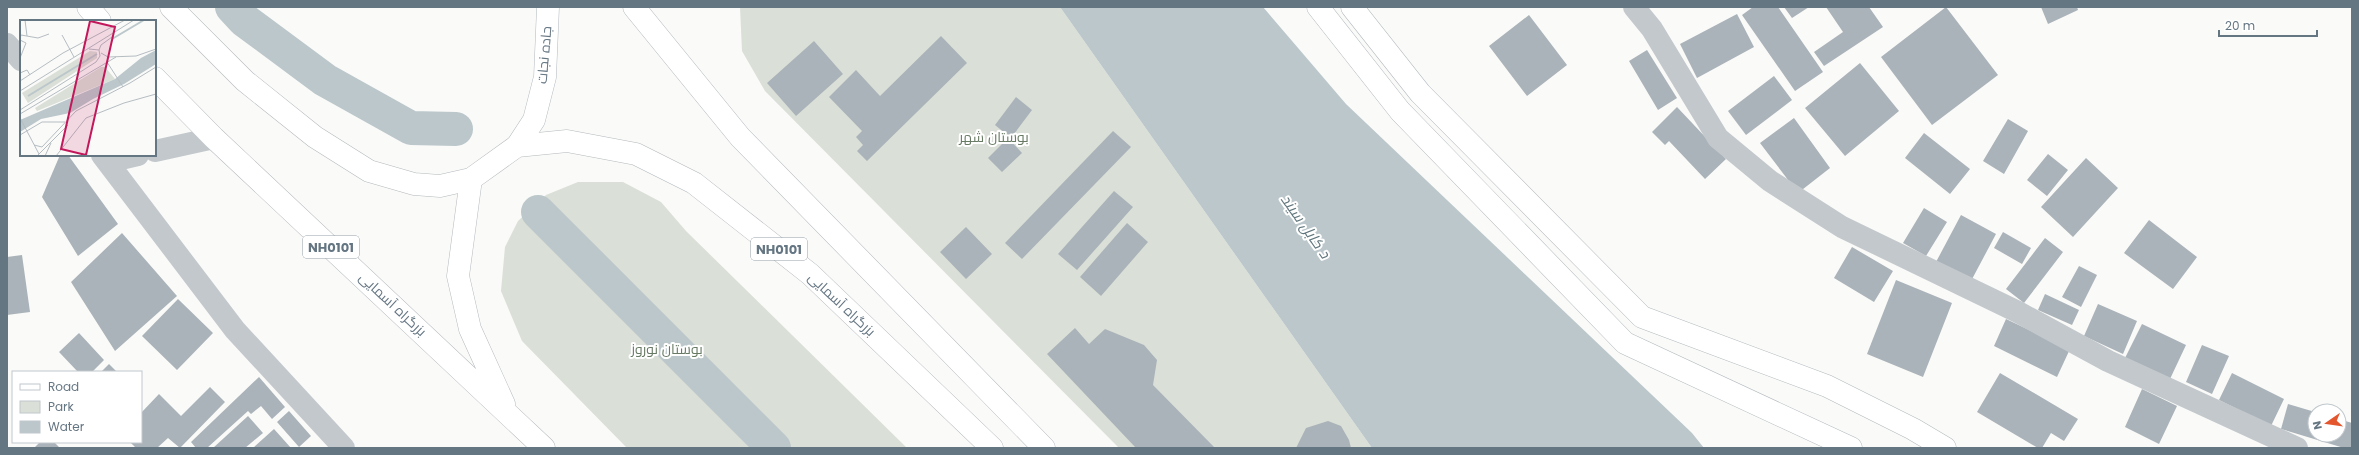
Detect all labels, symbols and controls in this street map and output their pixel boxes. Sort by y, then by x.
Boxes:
scale bar [2219,12,2317,38]
text: 20 m [2225,17,2255,34]
inset map [20,20,156,156]
street label: جاده نجات [532,25,556,85]
park label: بوستان شهر [958,127,1029,147]
water label: د کابل سيند [1276,190,1336,263]
road number: NH0101 [303,236,359,258]
road number: NH0101 [751,238,807,260]
street label: بزرگراه آسمایی [355,267,431,341]
street label: بزرگراه آسمایی [804,267,880,341]
park label: بوستان نوروز [630,339,703,359]
legend [12,371,142,443]
text: Road [48,378,79,395]
text: Park [48,398,75,415]
north arrow [2307,403,2347,443]
text: Water [48,418,85,435]
text: N [2309,419,2326,431]

